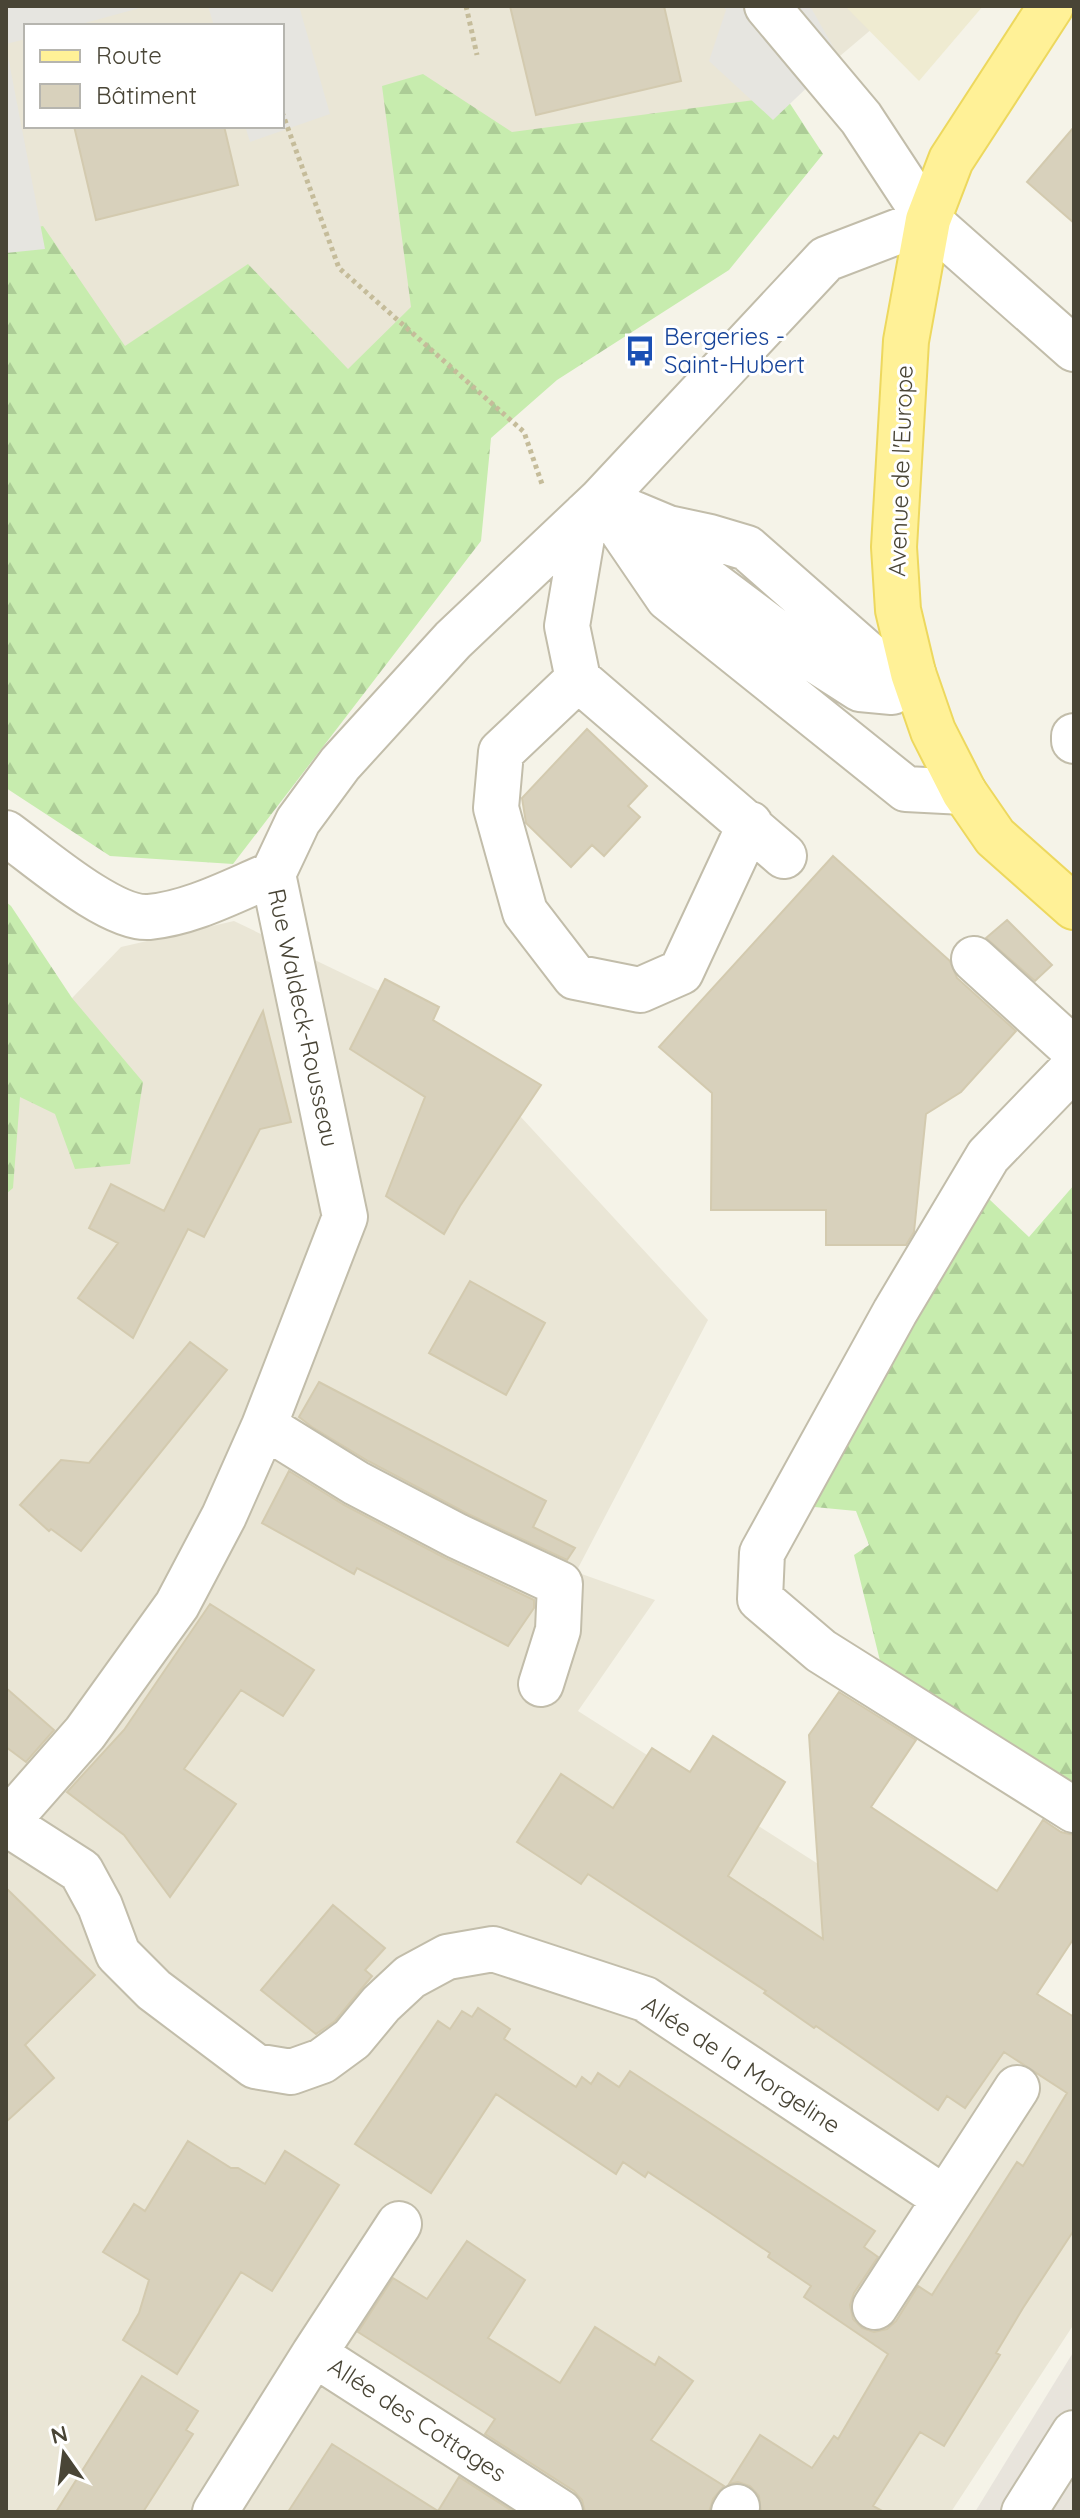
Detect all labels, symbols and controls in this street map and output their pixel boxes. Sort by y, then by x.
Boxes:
legend [24,24,284,128]
text: Route [96,40,162,70]
text: Bâtiment [96,80,197,110]
place label: Bergeries - Saint-Hubert [664,321,805,379]
bus stop icon: Bergeries - Saint-Hubert [623,334,657,368]
street label: Avenue de l'Europe [881,365,919,577]
street label: Rue Waldeck-Rousseau [262,886,346,1150]
street label: Allée de la Morgeline [637,1989,846,2140]
street label: Allée des Cottages [323,2350,512,2488]
north arrow [24,2414,104,2494]
text: N [48,2419,70,2450]

